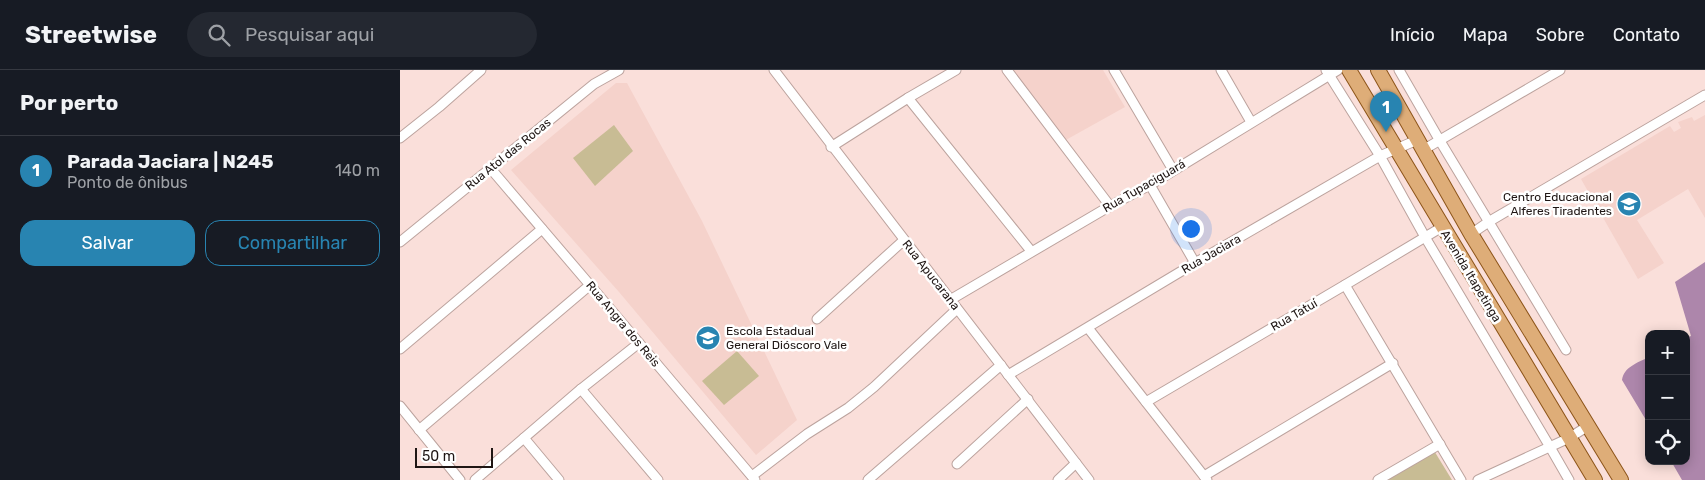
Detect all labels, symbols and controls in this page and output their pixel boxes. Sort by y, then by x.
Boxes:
search box [187,12,537,57]
text: Streetwise [25,21,157,49]
icon: search [205,21,233,49]
text: Pesquisar aqui [245,23,374,46]
text: Início [1390,24,1435,46]
text: Mapa [1463,24,1508,46]
text: Sobre [1536,24,1585,46]
text: Contato [1613,24,1680,46]
text: Por perto [20,90,118,115]
pin: 1 [1370,91,1402,132]
street label: Rua Atol das Rocas [462,115,554,193]
text: Parada Jaciara | N245 [67,150,274,173]
street label: Rua Tupaciguará [1100,157,1188,215]
text: 1 [32,161,40,180]
text: 140 m [335,161,380,180]
text: Ponto de ônibus [67,173,188,192]
place label: Centro Educacional Alferes Tiradentes [1503,190,1612,218]
school or university icon: Centro Educacional Alferes Tiradentes [1616,191,1642,217]
your location [1178,216,1204,242]
button: Salvar [20,220,195,266]
button: Compartilhar [205,220,380,266]
street label: Avenida Itapetinga [1438,227,1504,325]
street label: Rua Jaciara [1179,231,1243,277]
street label: Rua Apucarana [899,237,963,313]
street label: Rua Angra dos Reis [583,278,663,370]
street label: Rua Tatuí [1268,295,1321,334]
place label: Escola Estadual General Dióscoro Vale [726,324,847,352]
school or university icon: Escola Estadual General Dióscoro Vale [695,325,721,351]
map controls [1645,330,1690,465]
button: + [1645,330,1690,375]
button: − [1645,375,1690,420]
button: locate [1645,420,1690,465]
scale bar [415,445,492,468]
text: 50 m [422,448,455,465]

